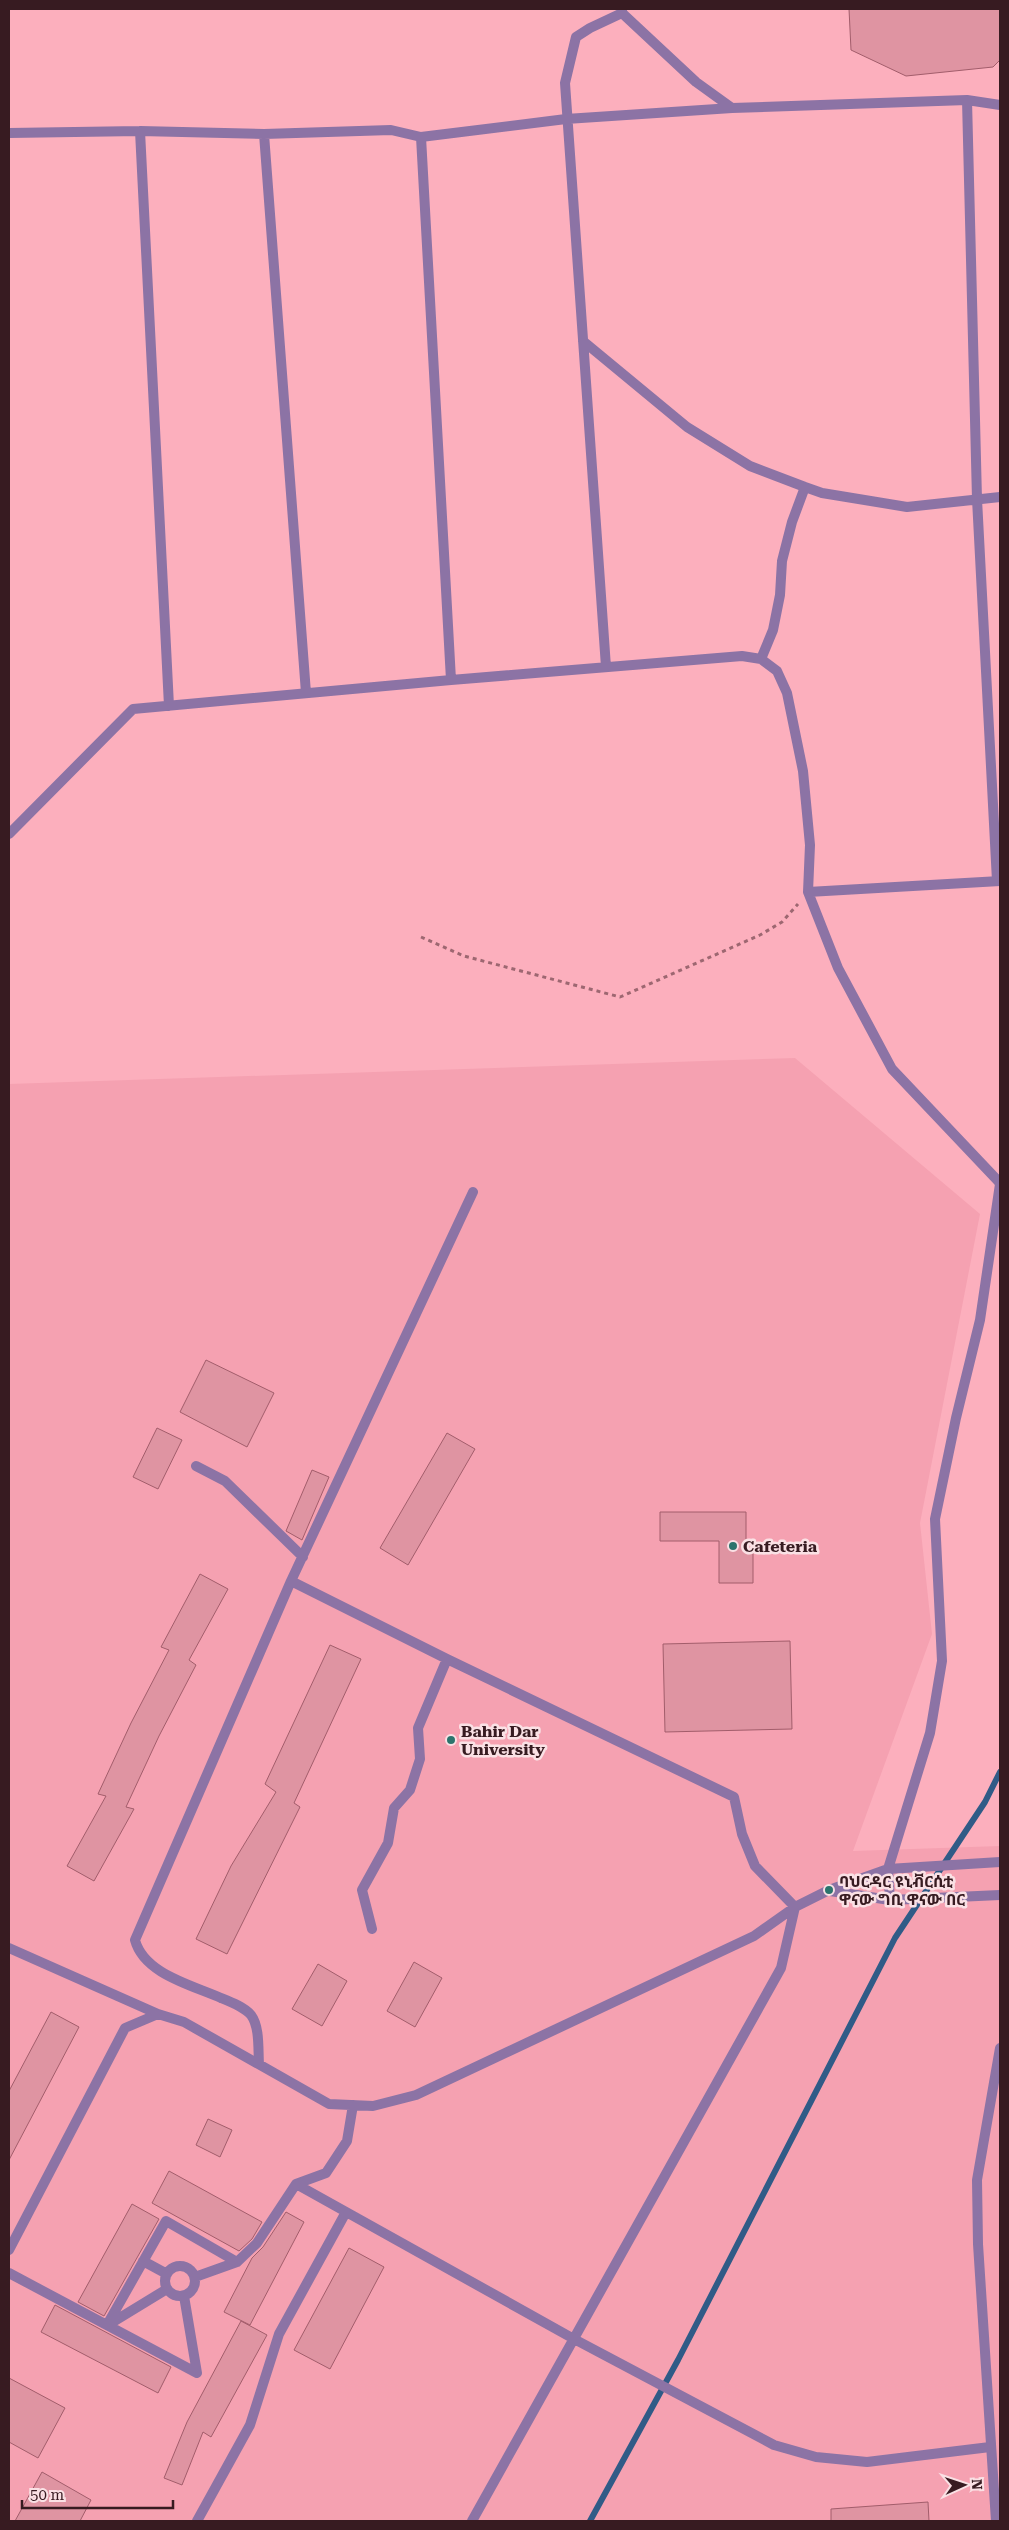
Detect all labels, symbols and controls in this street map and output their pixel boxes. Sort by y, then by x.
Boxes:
place label: Cafeteria [743,1537,818,1556]
marker: Cafeteria [727,1540,739,1552]
place label: Bahir Dar University [461,1722,545,1759]
marker: Bahir Dar University [445,1734,457,1746]
place label: ባህርዳር ዩኒቭርሲቲ ዋናው ግቢ ዋናው በር [839,1872,965,1909]
marker: ባህርዳር ዩኒቭርሲቲ ዋናው ግቢ ዋናው በር [823,1884,835,1896]
north arrow [939,2460,989,2510]
scale bar [22,2478,174,2510]
text: N [969,2479,985,2490]
text: 50 m [30,2486,65,2504]

